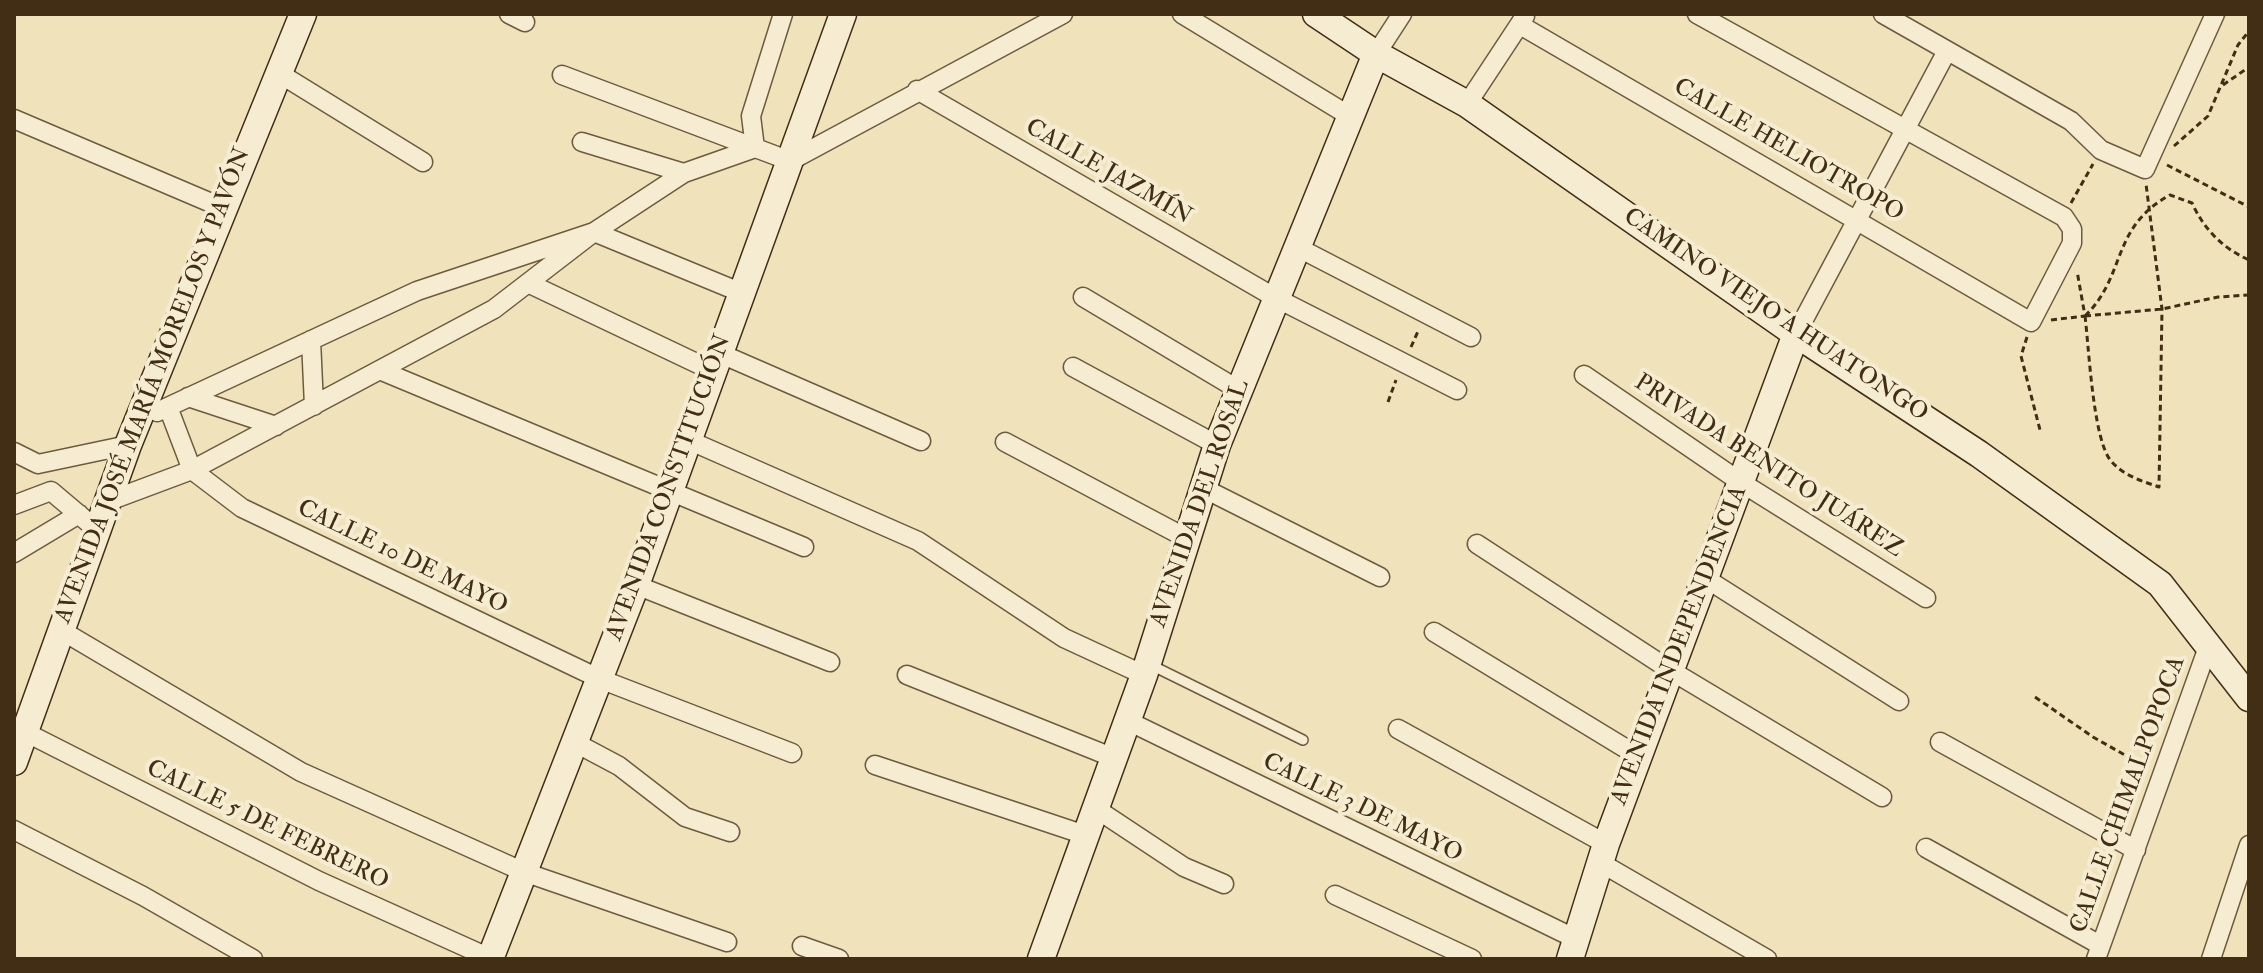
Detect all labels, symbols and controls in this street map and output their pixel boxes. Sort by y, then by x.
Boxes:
street label: CALLE HELIOTROPO [1668,73,1908,229]
street label: CALLE JAZMÍN [1020,114,1196,232]
street label: AVENIDA JOSÉ MARÍA MORELOS Y PAVÓN [50,144,258,628]
street label: CAMINO VIEJO A HUATONGO [1617,203,1933,429]
street label: AVENIDA CONSTITUCIÓN [601,331,739,645]
street label: PRIVADA BENITO JUÁREZ [1628,369,1908,565]
street label: AVENIDA DEL ROSAL [1145,376,1257,632]
street label: AVENIDA INDEPENDENCIA [1606,482,1754,810]
street label: CALLE 10 DE MAYO [292,495,512,621]
street label: CALLE CHIMALPOPOCA [2065,653,2193,937]
street label: CALLE 3 DE MAYO [1257,748,1467,870]
street label: CALLE 5 DE FEBRERO [141,755,393,897]

